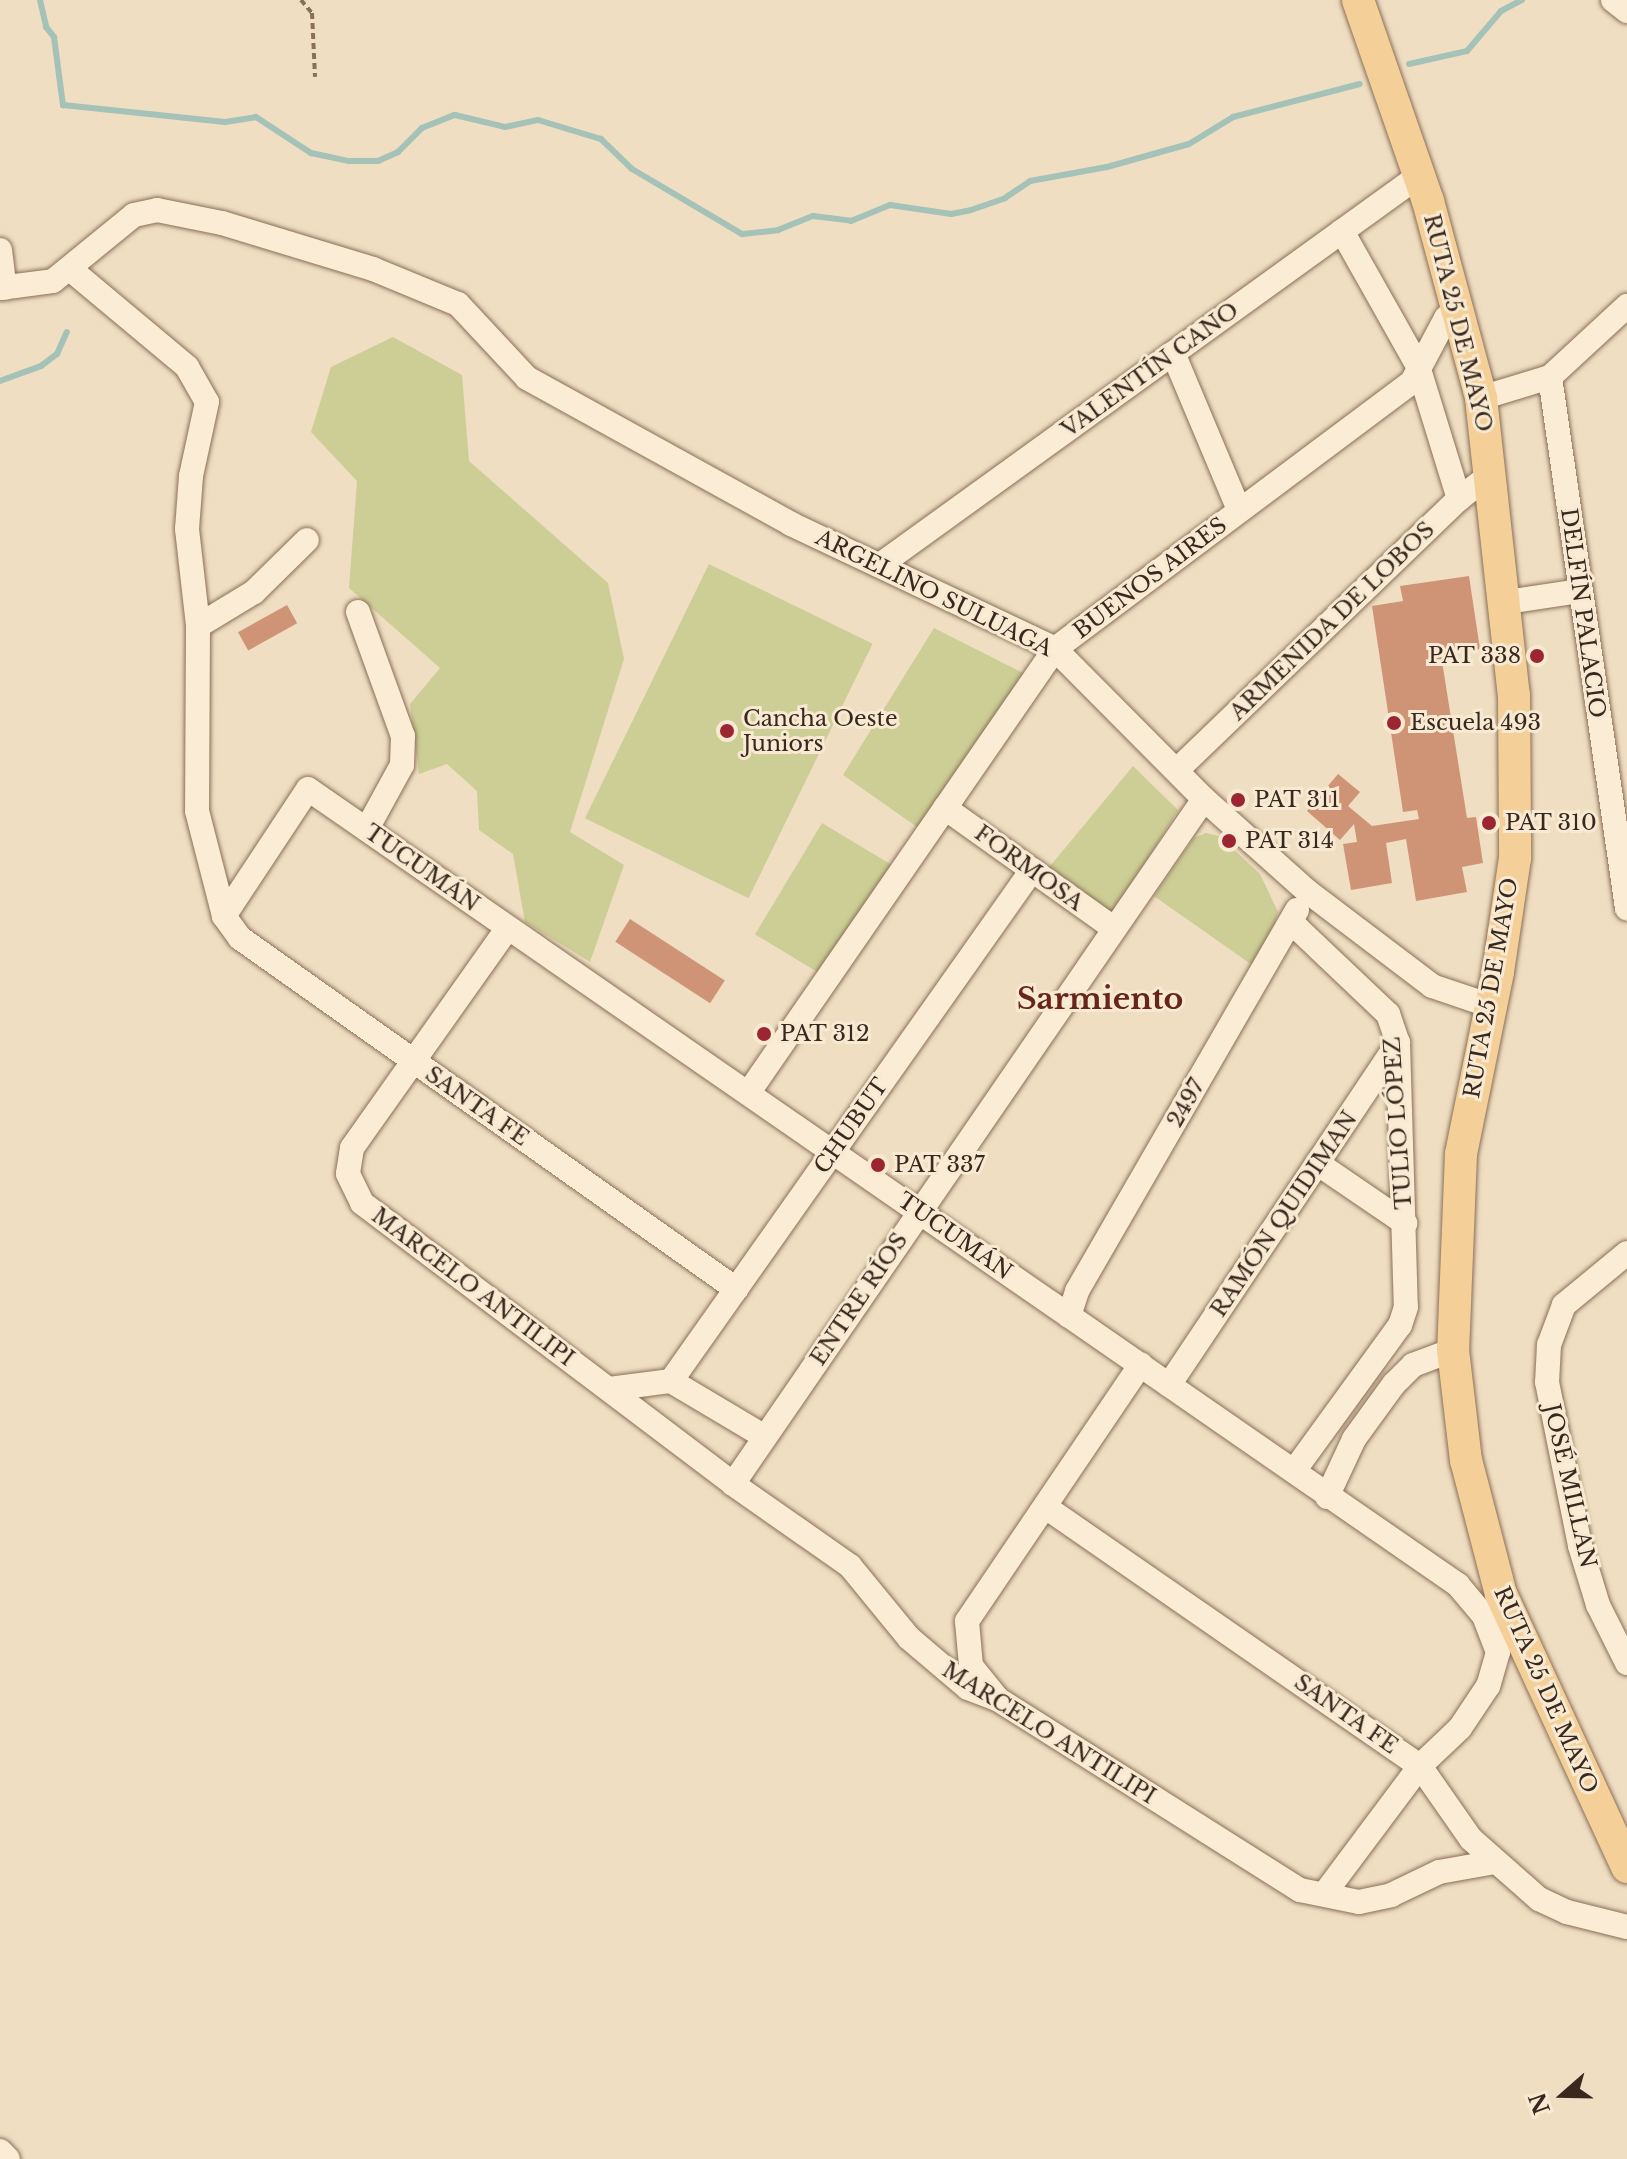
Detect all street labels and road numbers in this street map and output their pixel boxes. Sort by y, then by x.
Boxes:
street label: RUTA 25 DE MAYO [1418,211,1498,435]
street label: VALENTÍN CANO [1056,297,1244,443]
street label: DELFÍN PALACIO [1555,506,1611,720]
street label: BUENOS AIRES [1068,511,1232,645]
street label: ARMENIDA DE LOBOS [1224,516,1440,726]
street label: ARGELINO SULUAGA [811,524,1057,662]
street label: TUCUMÁN [360,819,484,917]
street label: FORMOSA [969,820,1089,916]
street label: RUTA 25 DE MAYO [1459,875,1523,1101]
street label: TULIO LÓPEZ [1379,1036,1417,1210]
street label: SANTA FE [420,1061,534,1151]
street label: CHUBUT [809,1073,893,1179]
street label: 2497 [1162,1074,1210,1132]
street label: RAMÓN QUIDIMAN [1205,1106,1363,1322]
street label: TUCUMÁN [893,1187,1017,1285]
street label: MARCELO ANTILIPI [366,1202,580,1372]
street label: ENTRE RÍOS [805,1228,913,1370]
street label: JOSÉ MILLAN [1538,1401,1602,1571]
street label: RUTA 25 DE MAYO [1488,1582,1604,1798]
street label: MARCELO ANTILIPI [937,1656,1161,1810]
street label: SANTA FE [1289,1669,1403,1759]

